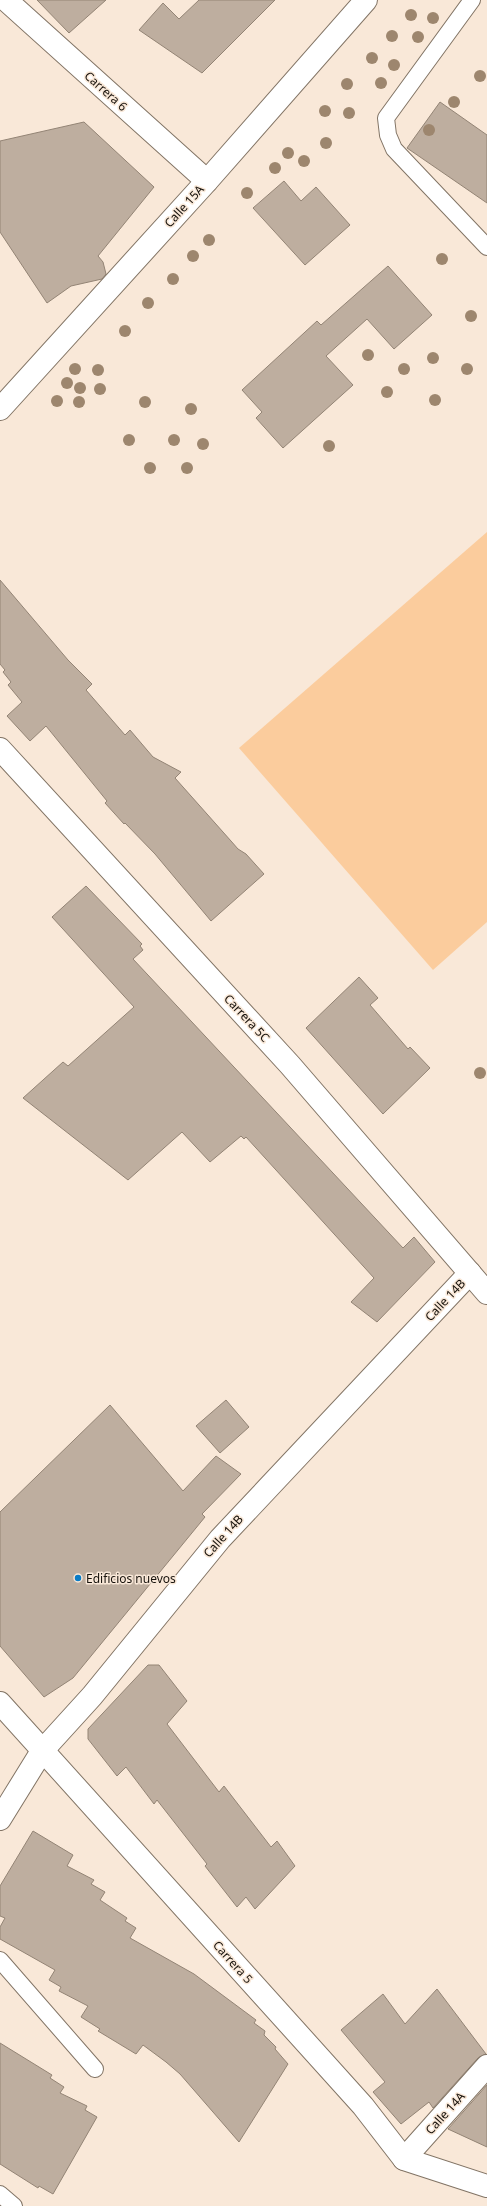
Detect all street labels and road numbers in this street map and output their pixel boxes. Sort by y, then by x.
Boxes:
street label: Carrera 6 [81,67,131,115]
street label: Calle 15A [160,181,208,231]
street label: Carrera 5C [220,990,274,1046]
street label: Calle 14B [421,1275,469,1325]
street label: Calle 14B [199,1511,247,1561]
street label: Carrera 5 [209,1937,257,1987]
street label: Calle 14A [421,2088,469,2138]

